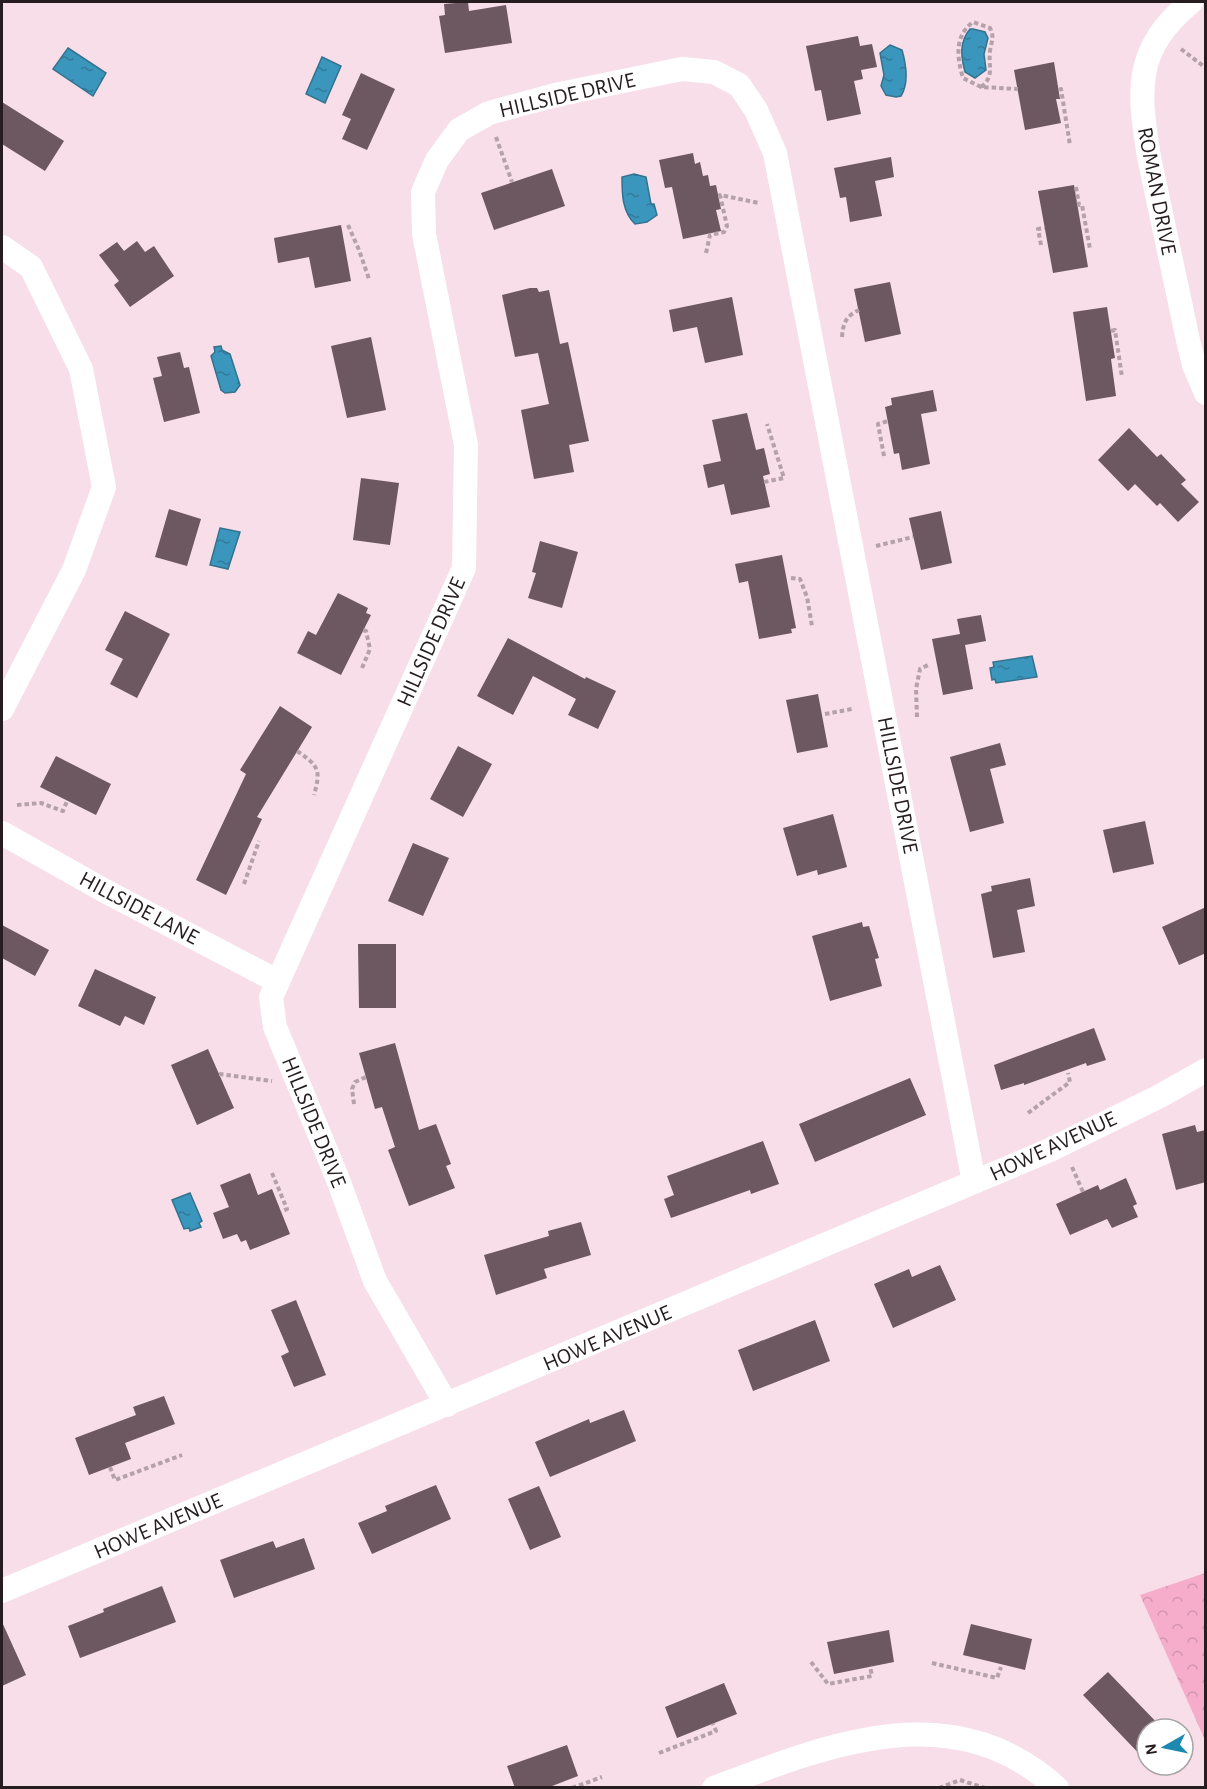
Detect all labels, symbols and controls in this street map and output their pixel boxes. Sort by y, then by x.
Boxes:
street label: HILLSIDE DRIVE [497,69,638,121]
street label: ROMAN DRIVE [1134,125,1180,257]
street label: HILLSIDE DRIVE [393,574,469,710]
street label: HILLSIDE DRIVE [874,715,922,856]
street label: HILLSIDE LANE [76,867,203,949]
street label: HILLSIDE DRIVE [278,1053,350,1191]
street label: HOWE AVENUE [986,1107,1120,1185]
street label: HOWE AVENUE [540,1301,675,1375]
street label: HOWE AVENUE [91,1489,226,1563]
north arrow [1135,1717,1195,1777]
text: N [1142,1742,1160,1756]

